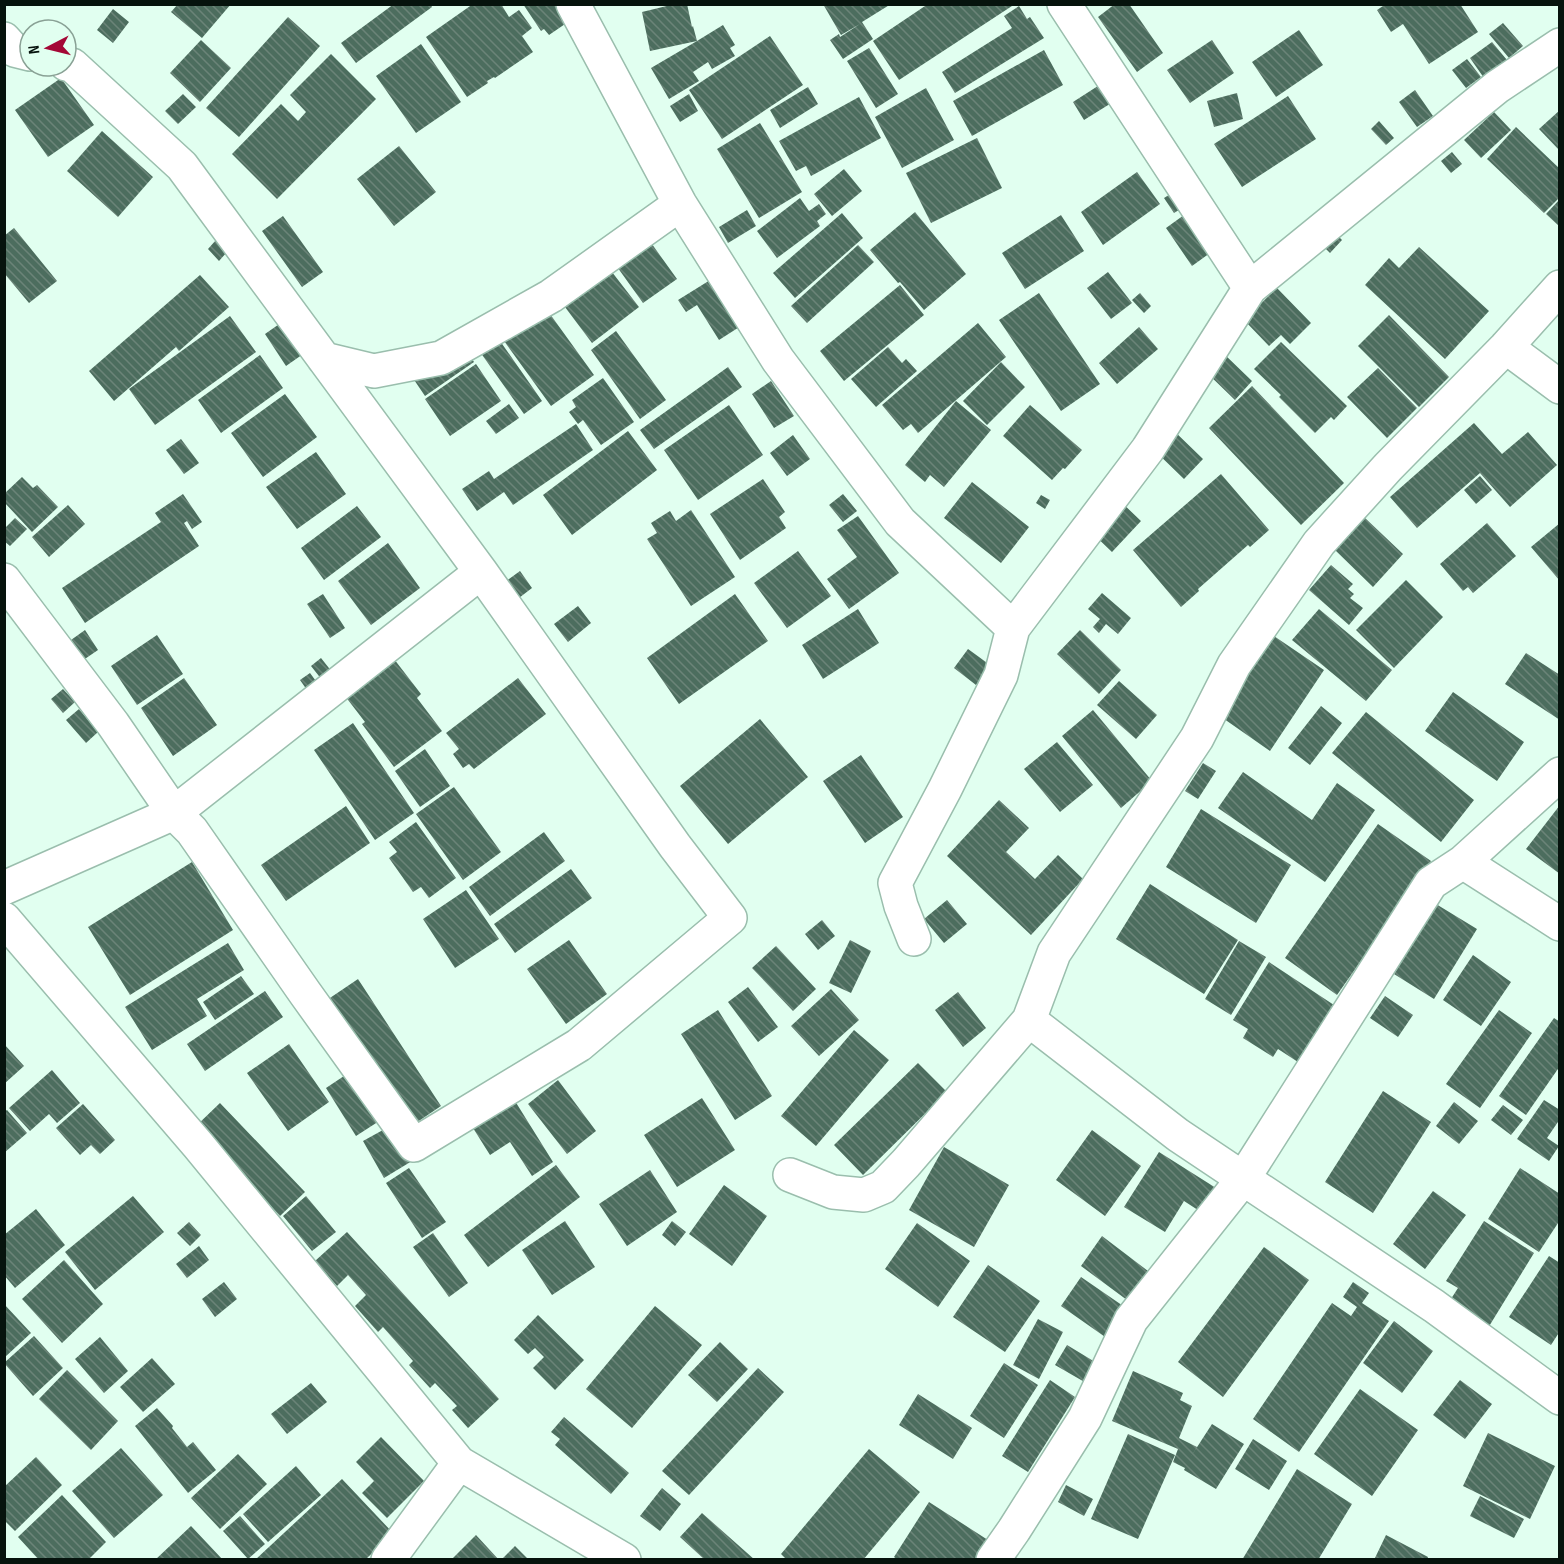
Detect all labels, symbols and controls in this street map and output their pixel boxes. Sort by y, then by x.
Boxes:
north arrow [18,18,78,78]
text: N [25,44,45,55]

